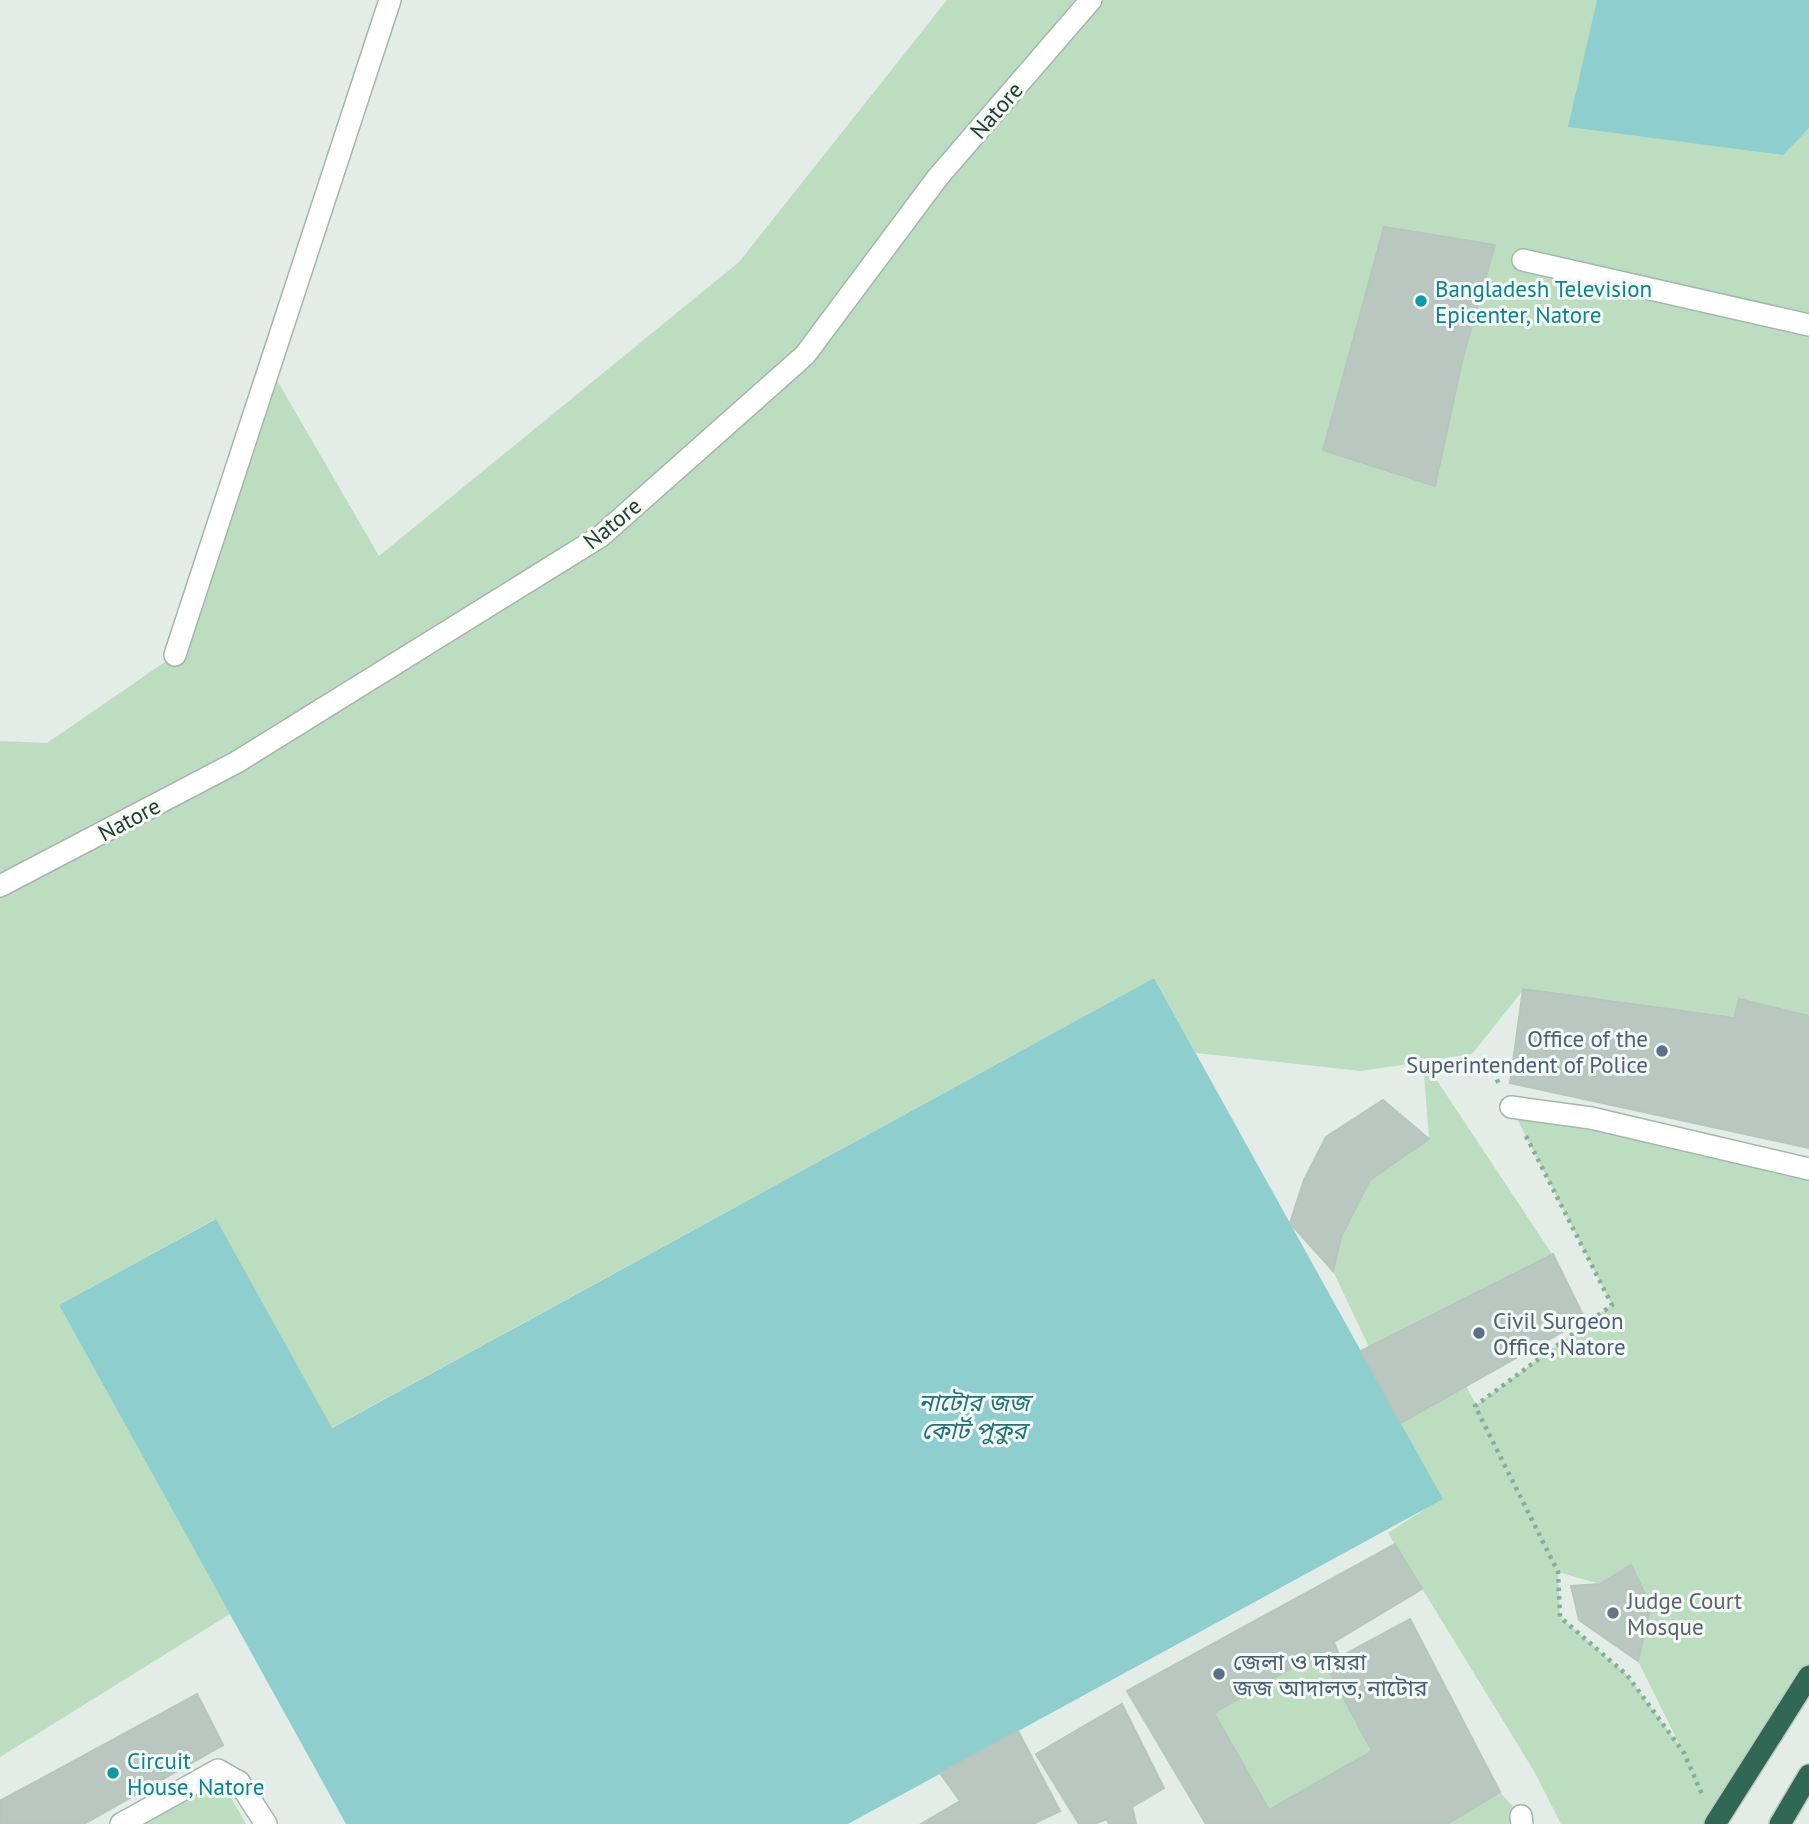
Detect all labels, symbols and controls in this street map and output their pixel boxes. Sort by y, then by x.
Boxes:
street label: Natore [963,75,1029,145]
place label: Bangladesh Television Epicenter, Natore [1435,274,1652,329]
marker: Bangladesh Television Epicenter, Natore [1413,293,1429,309]
street label: Natore [577,491,647,555]
street label: Natore [93,791,165,847]
place label: Office of the Superintendent of Police [1406,1024,1648,1079]
marker: Office of the Superintendent of Police [1654,1043,1670,1059]
place label: Civil Surgeon Office, Natore [1493,1306,1626,1361]
marker: Civil Surgeon Office, Natore [1471,1325,1487,1341]
water label: নাটোর জজ কোর্ট পুকুর [918,1387,1034,1446]
place label: Judge Court Mosque [1626,1586,1742,1641]
marker: Judge Court Mosque [1605,1605,1621,1621]
place label: জেলা ও দায়রা জজ আদালত, নাটোর [1232,1647,1428,1702]
marker: জেলা ও দায়রা জজ আদালত, নাটোর [1211,1666,1227,1682]
place label: Circuit House, Natore [127,1746,264,1801]
marker: Circuit House, Natore [105,1765,121,1781]

